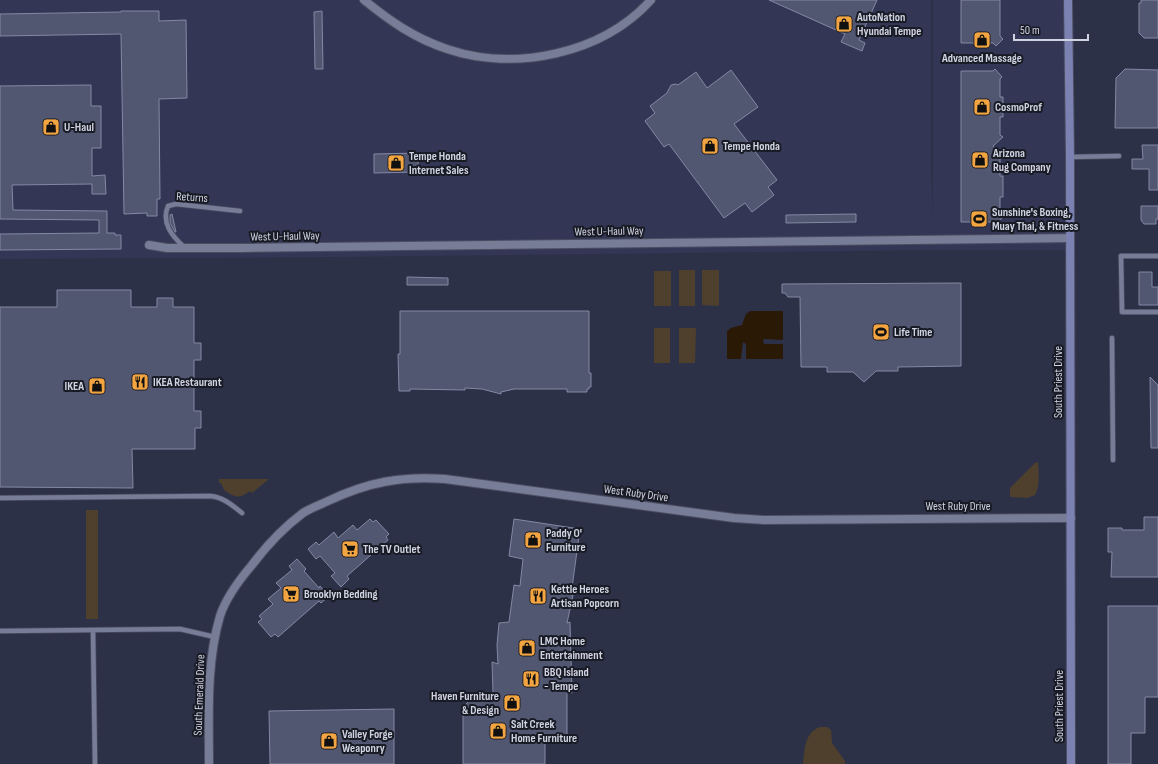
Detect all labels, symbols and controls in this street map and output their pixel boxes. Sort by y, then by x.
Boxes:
place label: AutoNation Hyundai Tempe [856,10,921,39]
shop icon: AutoNation Hyundai Tempe [834,14,854,34]
scale bar [1014,16,1088,42]
text: 50 m [1020,23,1040,38]
shop icon: Advanced Massage [972,30,992,50]
place label: Advanced Massage [941,51,1022,66]
shop icon: CosmoProf [972,97,992,117]
place label: CosmoProf [995,100,1042,115]
shop icon: U-Haul [41,117,61,137]
place label: U-Haul [64,120,94,135]
shop icon: Tempe Honda [700,136,720,156]
place label: Tempe Honda [723,139,780,154]
place label: Arizona Rug Company [992,146,1051,175]
place label: Tempe Honda Internet Sales [409,149,469,178]
shop icon: Arizona Rug Company [970,150,990,170]
shop icon: Tempe Honda Internet Sales [386,153,406,173]
street label: Returns [176,189,208,206]
place label: Sunshine's Boxing, Muay Thai, & Fitness [992,205,1079,234]
sports icon: Sunshine's Boxing, Muay Thai, & Fitness [969,209,989,229]
street label: West U-Haul Way [574,223,644,240]
street label: West U-Haul Way [250,228,320,245]
sports icon: Life Time [871,322,891,342]
place label: Life Time [894,325,932,340]
street label: South Priest Drive [1051,346,1066,418]
restaurant icon: IKEA Restaurant [130,372,150,392]
place label: IKEA Restaurant [153,375,222,390]
shop icon: IKEA [87,376,107,396]
place label: IKEA [65,379,84,394]
street label: West Ruby Drive [603,482,669,505]
street label: West Ruby Drive [925,499,991,514]
place label: Paddy O' Furniture [546,526,586,555]
shop icon: Paddy O' Furniture [523,530,543,550]
supermarket icon: The TV Outlet [340,539,360,559]
place label: The TV Outlet [363,542,421,557]
place label: Kettle Heroes Artisan Popcorn [550,582,619,611]
supermarket icon: Brooklyn Bedding [281,584,301,604]
restaurant icon: Kettle Heroes Artisan Popcorn [528,586,548,606]
place label: Brooklyn Bedding [304,587,378,602]
place label: LMC Home Entertainment [540,634,603,663]
shop icon: LMC Home Entertainment [517,638,537,658]
street label: South Emerald Drive [191,654,208,736]
place label: BBQ Island - Tempe [544,665,589,694]
restaurant icon: BBQ Island - Tempe [521,669,541,689]
street label: South Priest Drive [1052,670,1067,742]
place label: Haven Furniture & Design [431,689,499,718]
shop icon: Haven Furniture & Design [502,693,522,713]
place label: Salt Creek Home Furniture [511,717,577,746]
shop icon: Salt Creek Home Furniture [488,721,508,741]
place label: Valley Forge Weaponry [342,727,393,756]
shop icon: Valley Forge Weaponry [319,731,339,751]

